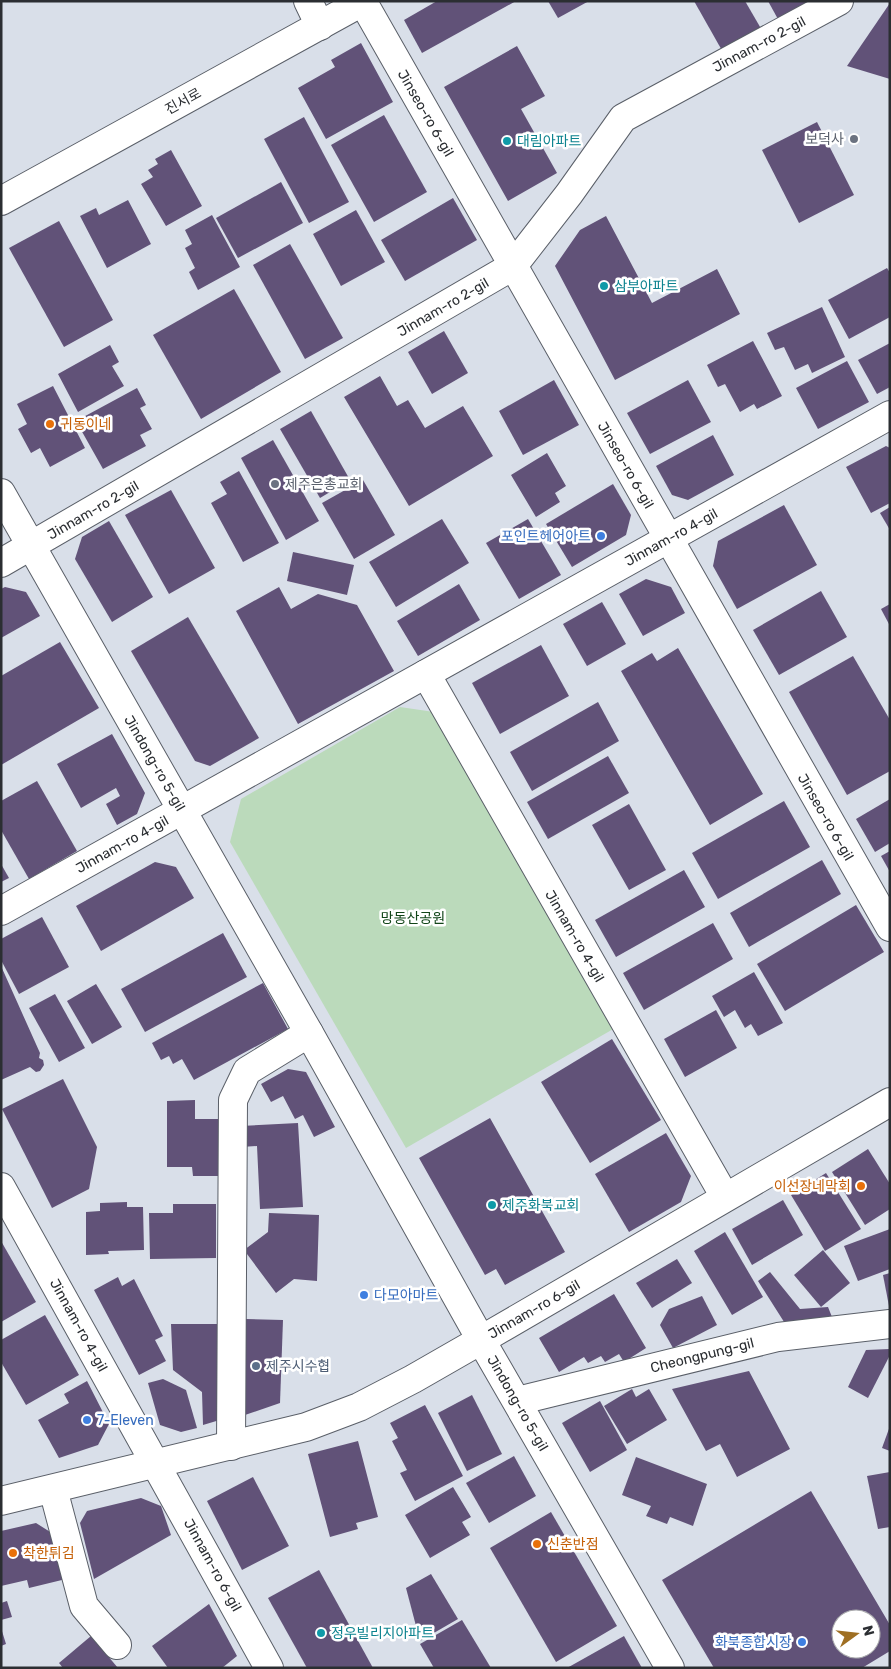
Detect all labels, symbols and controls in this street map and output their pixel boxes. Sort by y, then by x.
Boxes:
street label: Jinnam-ro 2-gil [710,13,809,76]
street label: Jinseo-ro 6-gil [394,67,457,160]
street label: 진서로 [162,85,204,118]
place label: 보덕사 [805,131,844,148]
place label: 대림아파트 [517,133,582,150]
marker: 보덕사 [848,133,860,145]
marker: 대림아파트 [501,135,513,147]
street label: Jinnam-ro 2-gil [395,274,492,340]
place label: 삼부아파트 [614,278,679,295]
marker: 삼부아파트 [598,280,610,292]
place label: 귀동이네 [60,416,112,433]
marker: 귀동이네 [44,418,56,430]
street label: Jinseo-ro 6-gil [594,419,657,512]
place label: 제주은총교회 [285,476,362,493]
street label: Jinnam-ro 2-gil [45,477,142,543]
marker: 제주은총교회 [269,478,281,490]
street label: Jinnam-ro 4-gil [622,505,721,570]
place label: 포인트헤어아트 [501,528,591,545]
marker: 포인트헤어아트 [595,530,607,542]
street label: Jindong-ro 5-gil [120,712,189,814]
street label: Jinseo-ro 6-gil [794,771,857,864]
street label: Jinnam-ro 4-gil [73,812,172,877]
street label: Jinnam-ro 4-gil [541,887,608,985]
park label: 망동산공원 [381,910,445,927]
place label: 이선장네막회 [774,1178,851,1195]
marker: 이선장네막회 [855,1180,867,1192]
place label: 제주화북교회 [502,1197,579,1214]
marker: 제주화북교회 [486,1199,498,1211]
street label: Jinnam-ro 4-gil [46,1276,111,1375]
street label: Jinnam-ro 6-gil [485,1276,583,1343]
place label: 다모아마트 [374,1287,439,1304]
marker: 다모아마트 [358,1289,370,1301]
street label: Cheongpung-gil [649,1334,756,1377]
street label: Jindong-ro 5-gil [483,1352,552,1454]
place label: 제주시수협 [266,1358,330,1375]
marker: 제주시수협 [250,1360,262,1372]
place label: 7-Eleven [97,1412,154,1429]
marker: 7-Eleven [81,1414,93,1426]
street label: Jinnam-ro 6-gil [180,1516,245,1614]
place label: 신춘반점 [547,1536,599,1553]
marker: 신춘반점 [531,1538,543,1550]
place label: 착한튀김 [23,1545,75,1562]
marker: 착한튀김 [7,1547,19,1559]
north arrow [831,1609,881,1659]
text: N [859,1624,878,1638]
place label: 정우빌리지아파트 [331,1625,434,1642]
marker: 정우빌리지아파트 [315,1627,327,1639]
place label: 화북종합시장 [715,1634,792,1651]
marker: 화북종합시장 [796,1636,808,1648]

